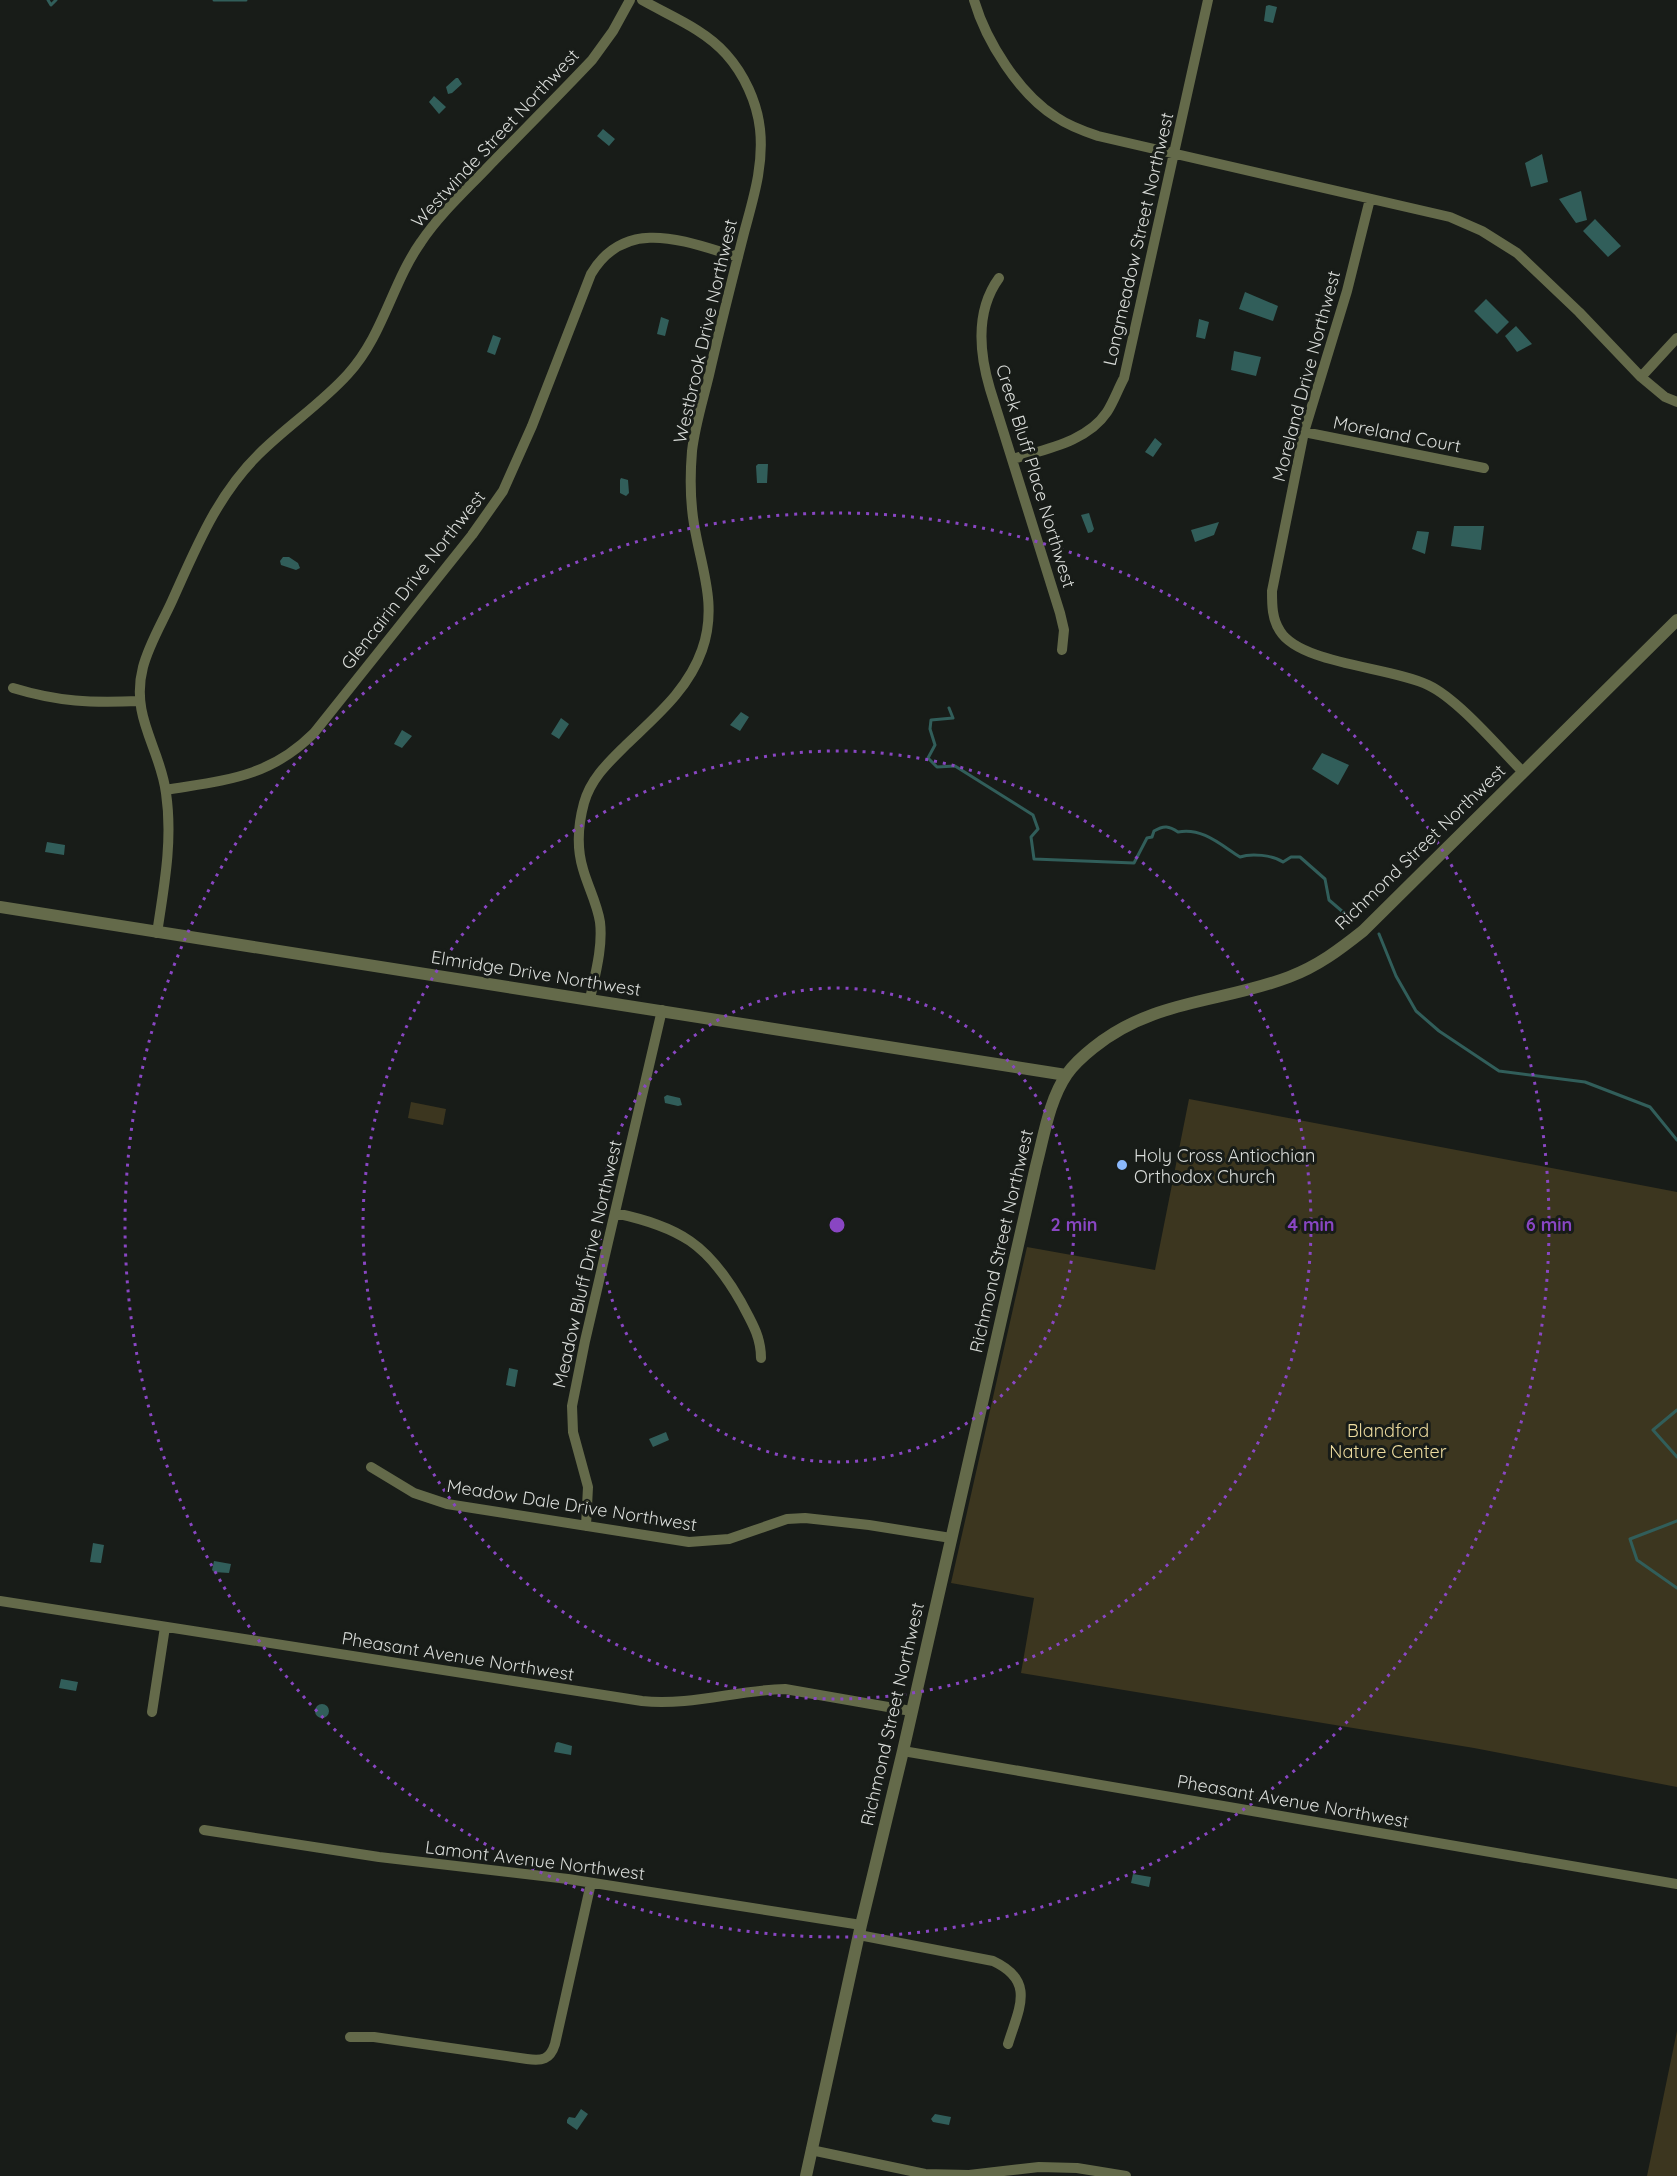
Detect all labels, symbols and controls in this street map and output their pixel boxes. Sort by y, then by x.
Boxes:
street label: Westwinde Street Northwest [406,44,584,232]
street label: Longmeadow Street Northwest [1098,110,1178,368]
street label: Westbrook Drive Northwest [668,217,742,445]
street label: Moreland Drive Northwest [1267,268,1345,484]
street label: Creek Bluff Place Northwest [991,361,1081,591]
street label: Moreland Court [1331,410,1463,458]
street label: Glencairin Drive Northwest [336,486,490,674]
street label: Richmond Street Northwest [1330,759,1510,935]
street label: Elmridge Drive Northwest [429,945,643,1001]
street label: Richmond Street Northwest [964,1127,1038,1355]
street label: Meadow Bluff Drive Northwest [547,1138,627,1390]
place label: Holy Cross Antiochian Orthodox Church [1134,1144,1315,1188]
marker: Holy Cross Antiochian Orthodox Church [1115,1158,1129,1172]
text: 2 min [1051,1213,1097,1236]
text: 4 min [1287,1213,1335,1236]
text: 6 min [1526,1213,1572,1236]
centre of rings [827,1215,847,1235]
park label: Blandford Nature Center [1329,1419,1447,1463]
street label: Meadow Dale Drive Northwest [445,1474,699,1536]
street label: Richmond Street Northwest [855,1600,929,1828]
street label: Pheasant Avenue Northwest [340,1626,576,1686]
street label: Pheasant Avenue Northwest [1175,1769,1411,1833]
street label: Lamont Avenue Northwest [424,1835,646,1885]

